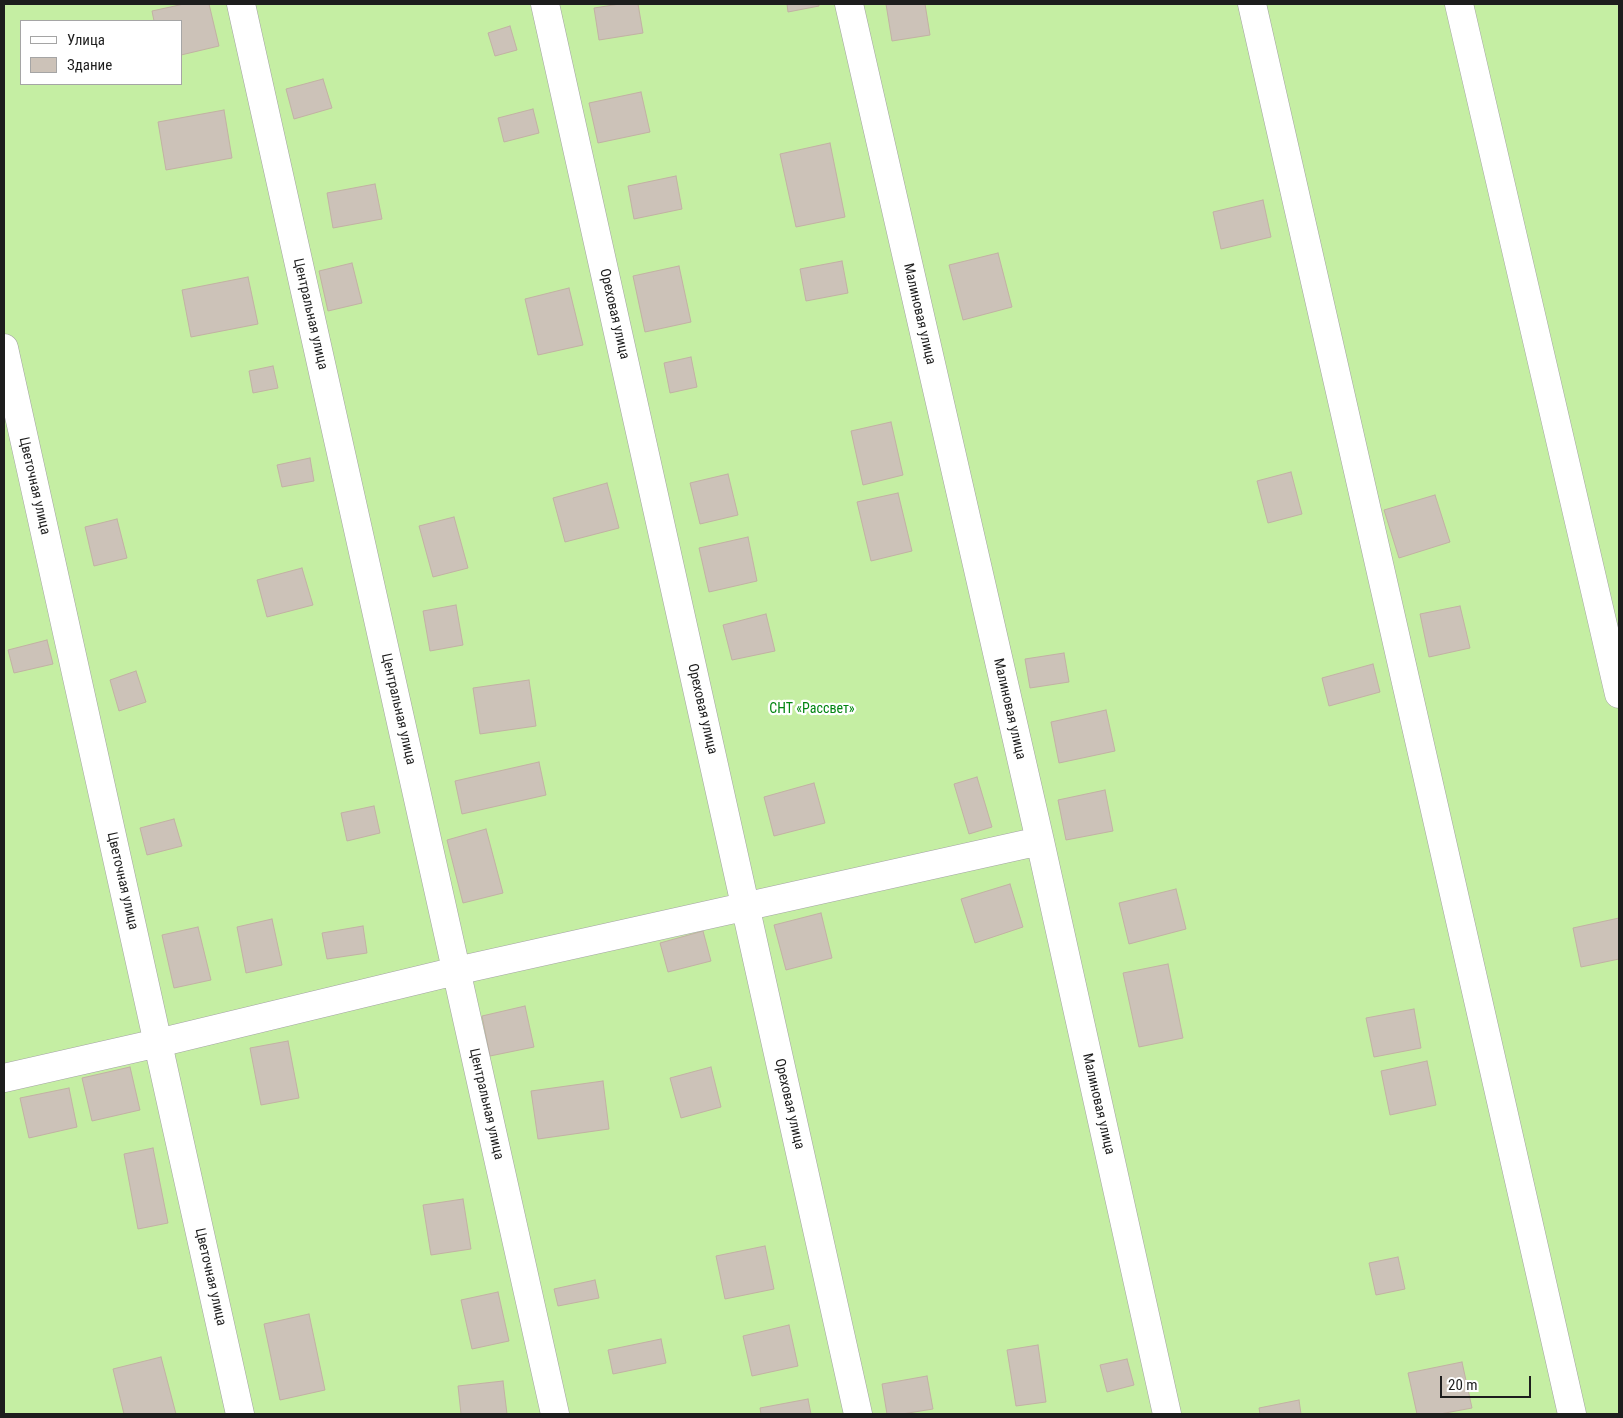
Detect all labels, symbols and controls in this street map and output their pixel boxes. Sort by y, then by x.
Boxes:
legend [20,20,182,85]
text: Улица [67,31,105,49]
text: Здание [67,56,112,74]
street label: Центральная улица [289,257,331,371]
street label: Малиновая улица [899,262,939,366]
street label: Ореховая улица [595,267,633,361]
street label: Цветочная улица [15,436,53,536]
street label: Центральная улица [377,652,419,766]
street label: Малиновая улица [989,657,1029,761]
street label: Ореховая улица [683,662,721,756]
park label: СНТ «Рассвет» [769,701,855,717]
street label: Цветочная улица [103,831,141,931]
street label: Центральная улица [465,1047,507,1161]
street label: Малиновая улица [1078,1052,1118,1156]
street label: Ореховая улица [770,1057,808,1151]
street label: Цветочная улица [191,1227,229,1327]
scale bar [1443,1366,1534,1398]
text: 20 m [1448,1376,1478,1394]

